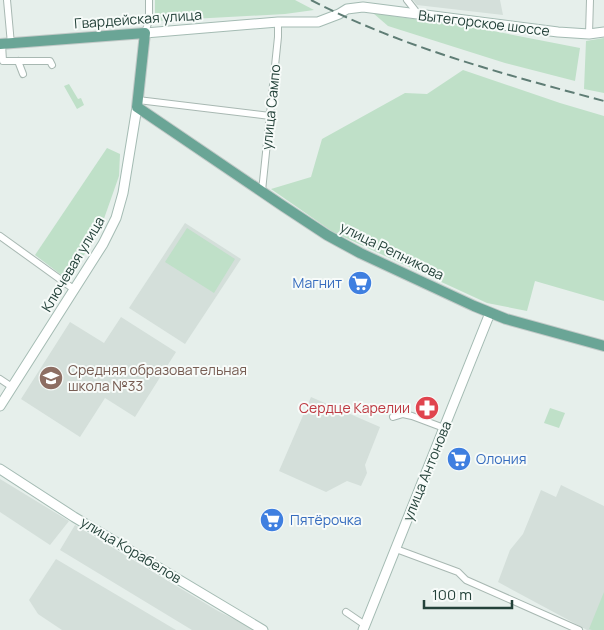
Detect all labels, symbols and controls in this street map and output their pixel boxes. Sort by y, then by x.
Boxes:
street label: Гвардейская улица [73,5,203,32]
street label: Вытегорское шоссе [417,5,551,40]
street label: улица Сампо [257,63,284,151]
street label: Ключевая улица [37,213,109,315]
street label: улица Репникова [337,217,447,284]
supermarket icon: Магнит [347,270,373,296]
place label: Магнит [293,273,342,292]
place label: Средняя образовательная школа №33 [68,360,247,395]
school or university icon: Средняя образовательная школа №33 [38,365,64,391]
pharmacy icon: Сердце Карелии [414,395,440,421]
place label: Сердце Карелии [299,398,410,417]
street label: улица Антонова [398,418,455,524]
supermarket icon: Олония [446,446,472,472]
place label: Олония [476,449,526,468]
supermarket icon: Пятёрочка [259,507,285,533]
place label: Пятёрочка [290,510,362,529]
street label: улица Корабелов [77,512,186,587]
scale bar [424,578,512,610]
text: 100 m [432,584,472,605]

